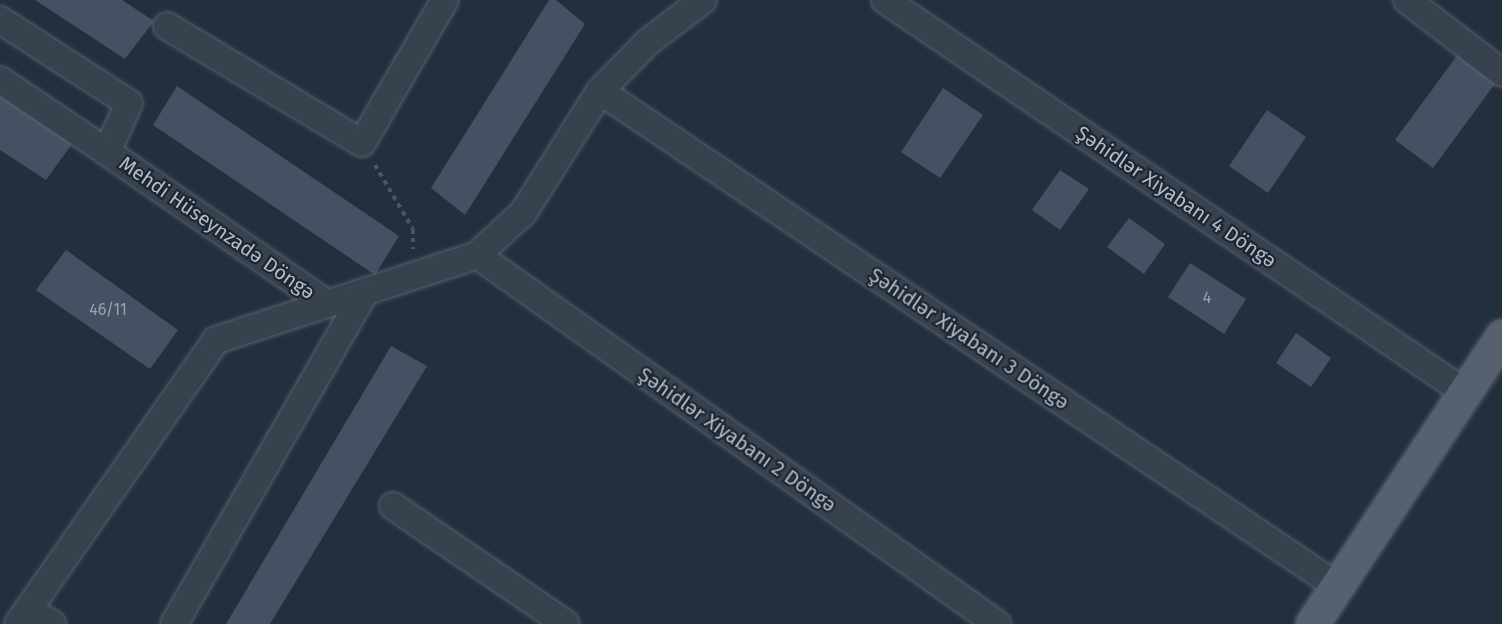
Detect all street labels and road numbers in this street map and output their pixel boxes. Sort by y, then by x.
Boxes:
street label: Şəhidlər Xiyabanı 4 Döngə [1071,121,1281,273]
street label: Mehdi Hüseynzadə Döngə [115,151,319,305]
street label: Şəhidlər Xiyabanı 3 Döngə [864,263,1074,415]
street label: Şəhidlər Xiyabanı 2 Döngə [634,363,840,517]

